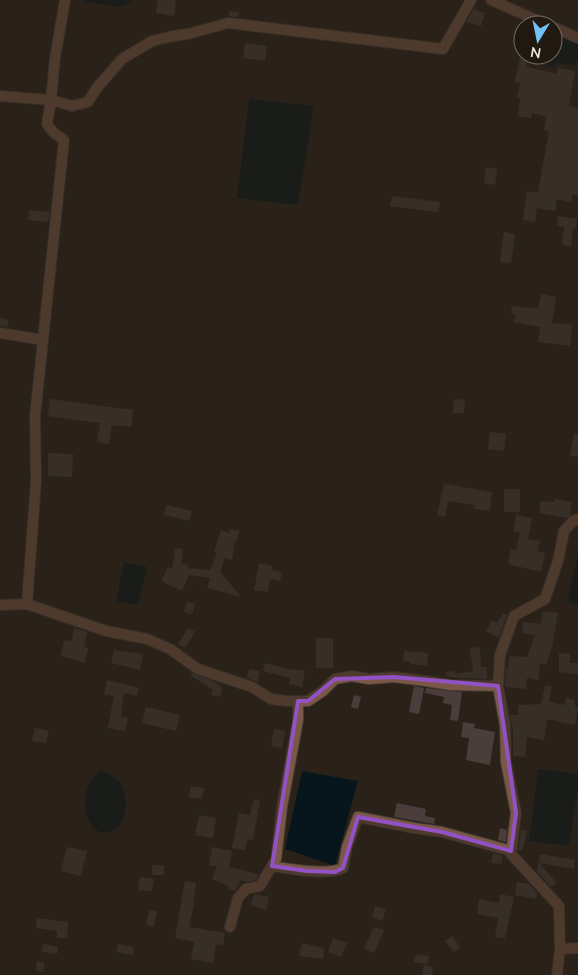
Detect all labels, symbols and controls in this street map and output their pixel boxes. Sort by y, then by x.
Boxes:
north arrow [513,15,563,65]
text: N [529,42,543,63]

